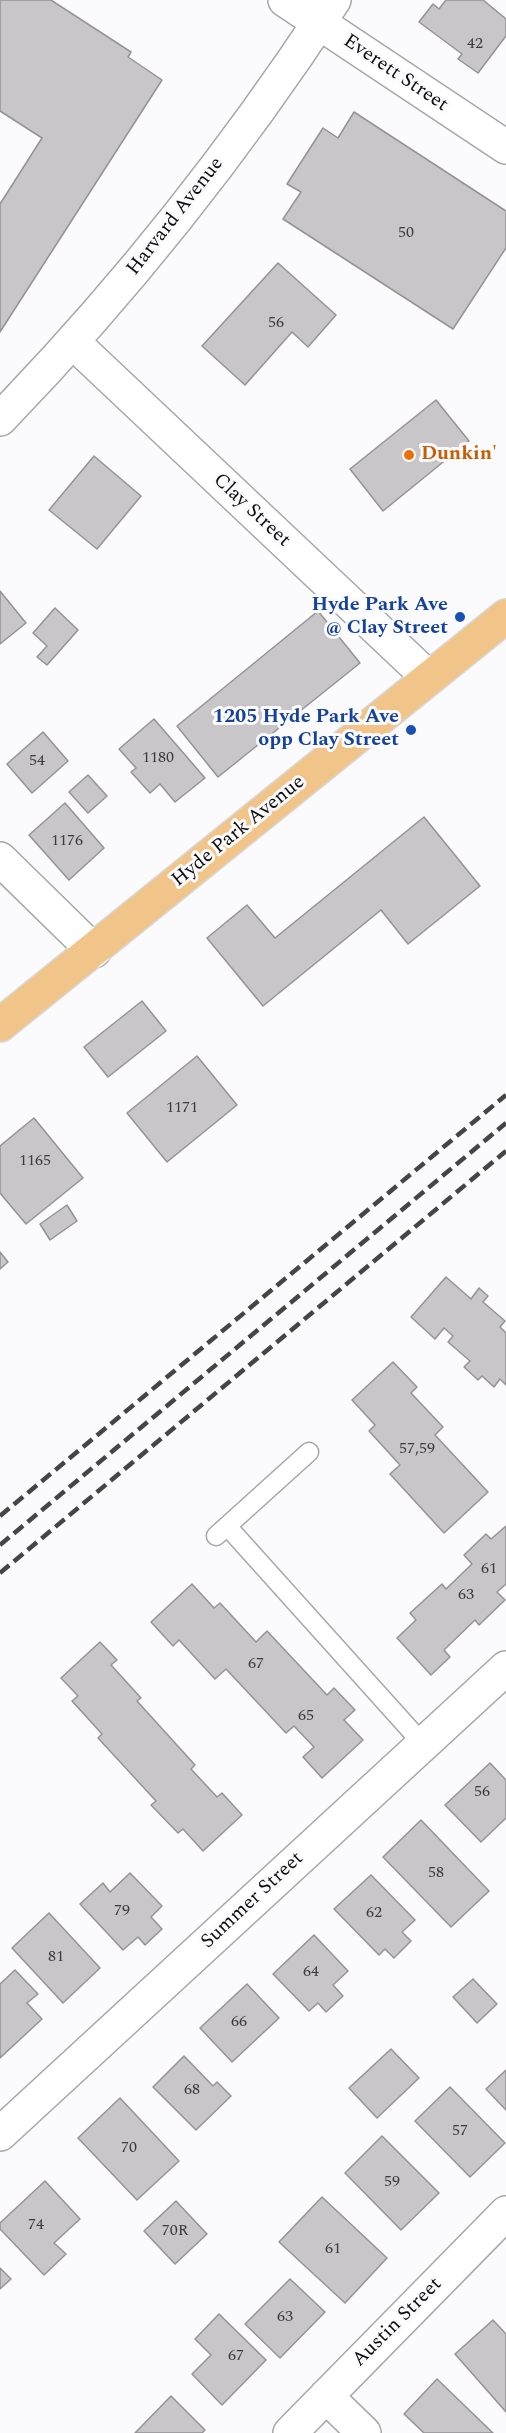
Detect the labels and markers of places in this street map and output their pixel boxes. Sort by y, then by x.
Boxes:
place label: Dunkin' [421,443,497,467]
marker: Dunkin' [402,448,416,462]
place label: Hyde Park Ave @ Clay Street [312,594,448,641]
marker: Hyde Park Ave @ Clay Street [453,610,467,624]
place label: 1205 Hyde Park Ave opp Clay Street [213,706,399,753]
marker: 1205 Hyde Park Ave opp Clay Street [404,723,418,737]

